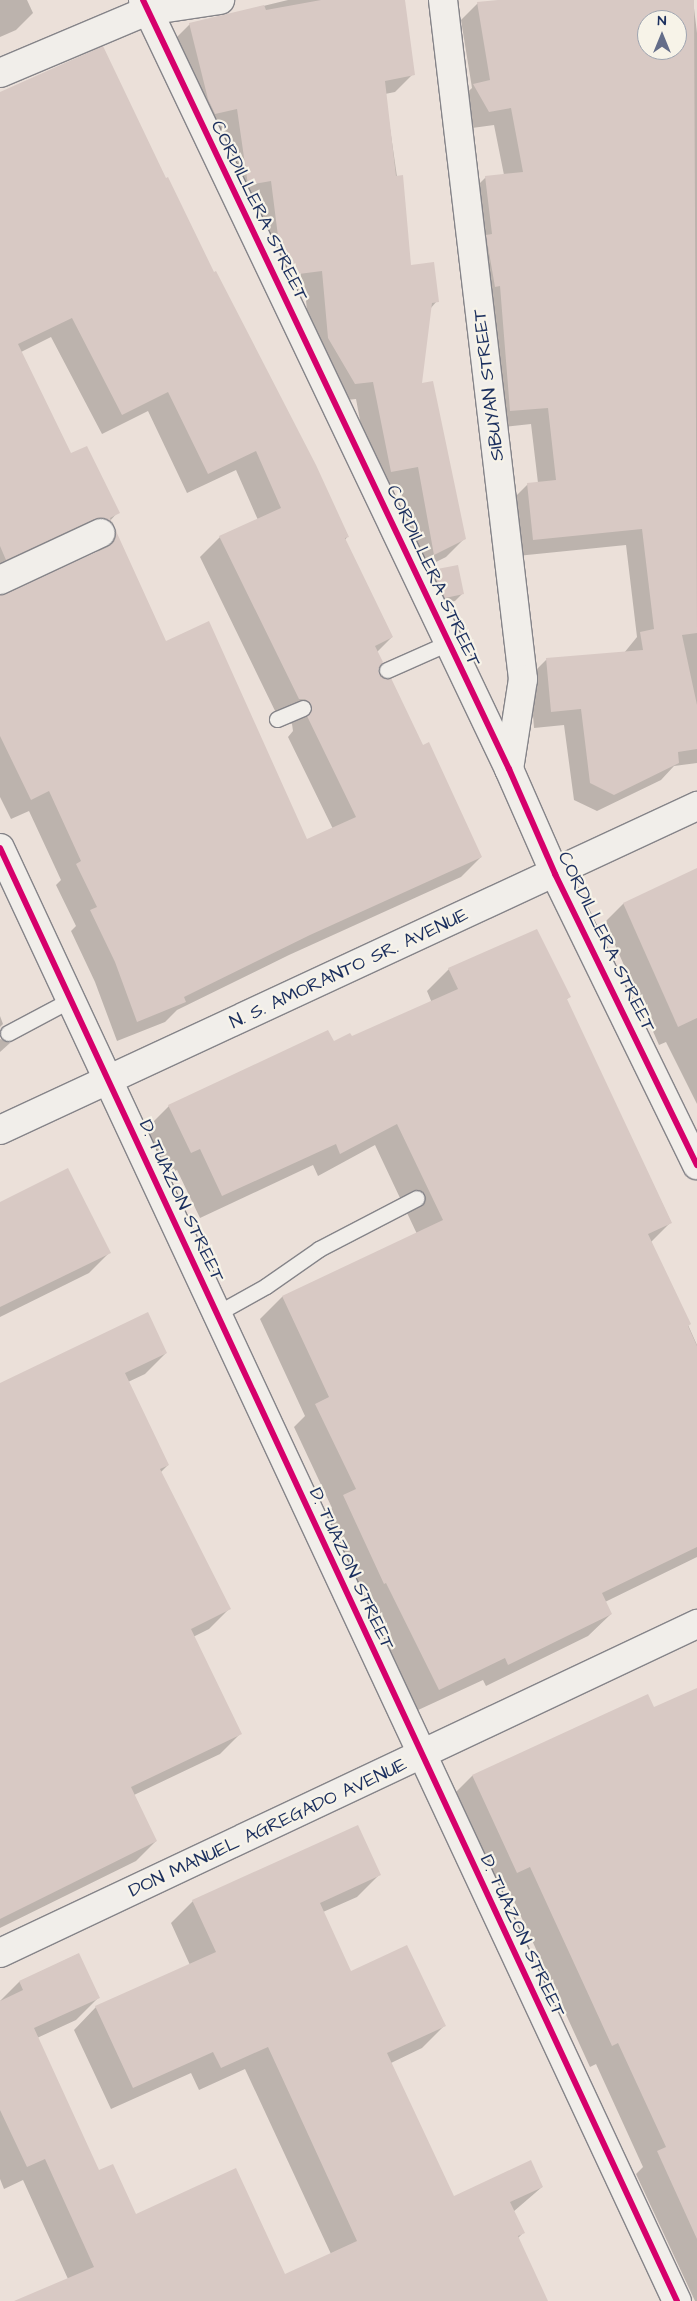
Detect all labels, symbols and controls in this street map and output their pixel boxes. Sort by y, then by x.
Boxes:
north arrow [637,10,687,60]
text: N [658,11,666,31]
street label: CORDILLERA STREET [205,117,313,305]
street label: SIBUYAN STREET [468,308,510,462]
street label: CORDILLERA STREET [381,482,485,670]
street label: CORDILLERA STREET [552,848,660,1036]
street label: N. S. AMORANTO SR. AVENUE [226,904,472,1034]
street label: D. TUAZON STREET [133,1116,229,1286]
street label: D. TUAZON STREET [303,1484,399,1654]
street label: DON MANUEL AGREGADO AVENUE [125,1753,411,1903]
street label: D. TUAZON STREET [474,1851,570,2021]

